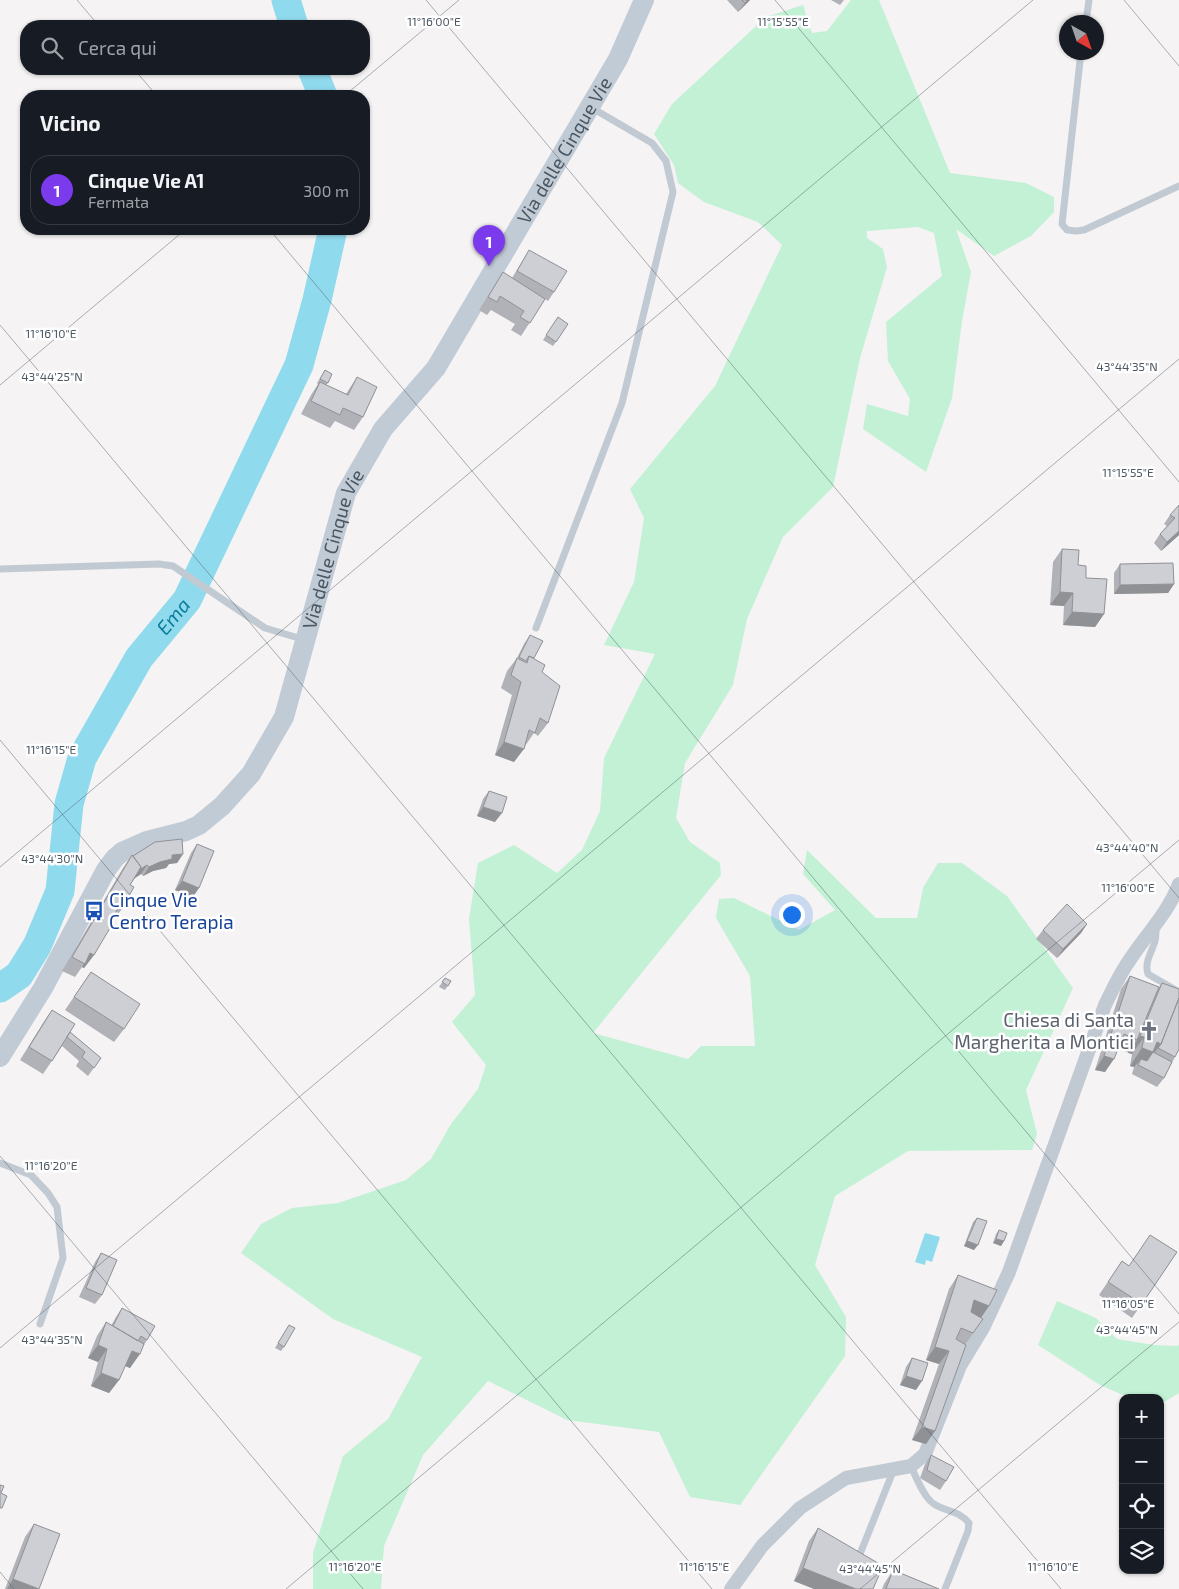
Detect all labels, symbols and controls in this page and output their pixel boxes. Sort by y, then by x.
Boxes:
text: 11°16'00"E [407,14,461,28]
text: 11°15'55"E [757,14,809,28]
north arrow [1059,15,1104,60]
search box [20,20,370,75]
icon: search [38,34,66,62]
text: Cerca qui [78,36,157,59]
street label: Via delle Cinque Vie [512,72,616,228]
text: Vicino [40,110,101,135]
text: Cinque Vie A1 [88,169,205,192]
text: 1 [54,181,60,200]
text: 300 m [303,181,349,200]
text: Fermata [88,192,149,211]
pin: 1 [473,225,505,266]
text: 11°16'10"E [25,326,77,340]
text: 43°44'35"N [1096,359,1158,373]
text: 43°44'25"N [21,369,83,383]
street label: Via delle Cinque Vie [297,465,368,632]
text: 11°15'55"E [1102,465,1154,479]
water label: Ema [151,593,195,639]
text: 11°16'15"E [26,742,76,756]
text: 43°44'40"N [1096,840,1158,854]
text: 43°44'30"N [21,851,83,865]
text: 11°16'00"E [1101,880,1155,894]
place label: Cinque Vie Centro Terapia [109,888,234,933]
bus stop icon: Cinque Vie Centro Terapia [83,900,105,922]
your location [779,902,805,928]
place label: Chiesa di Santa Margherita a Montici [954,1008,1134,1053]
church icon: Chiesa di Santa Margherita a Montici [1138,1020,1160,1042]
text: 11°16'20"E [25,1158,78,1172]
text: 11°16'05"E [1102,1296,1155,1310]
text: 43°44'45"N [1096,1322,1158,1336]
text: 43°44'35"N [21,1332,83,1346]
map controls [1119,1394,1164,1574]
button: + [1119,1394,1164,1439]
button: − [1119,1439,1164,1484]
button: locate [1119,1484,1164,1529]
button: layers [1119,1529,1164,1574]
text: 11°16'20"E [329,1559,382,1573]
text: 11°16'15"E [679,1559,729,1573]
text: 11°16'10"E [1027,1559,1079,1573]
text: 43°44'45"N [839,1561,901,1575]

